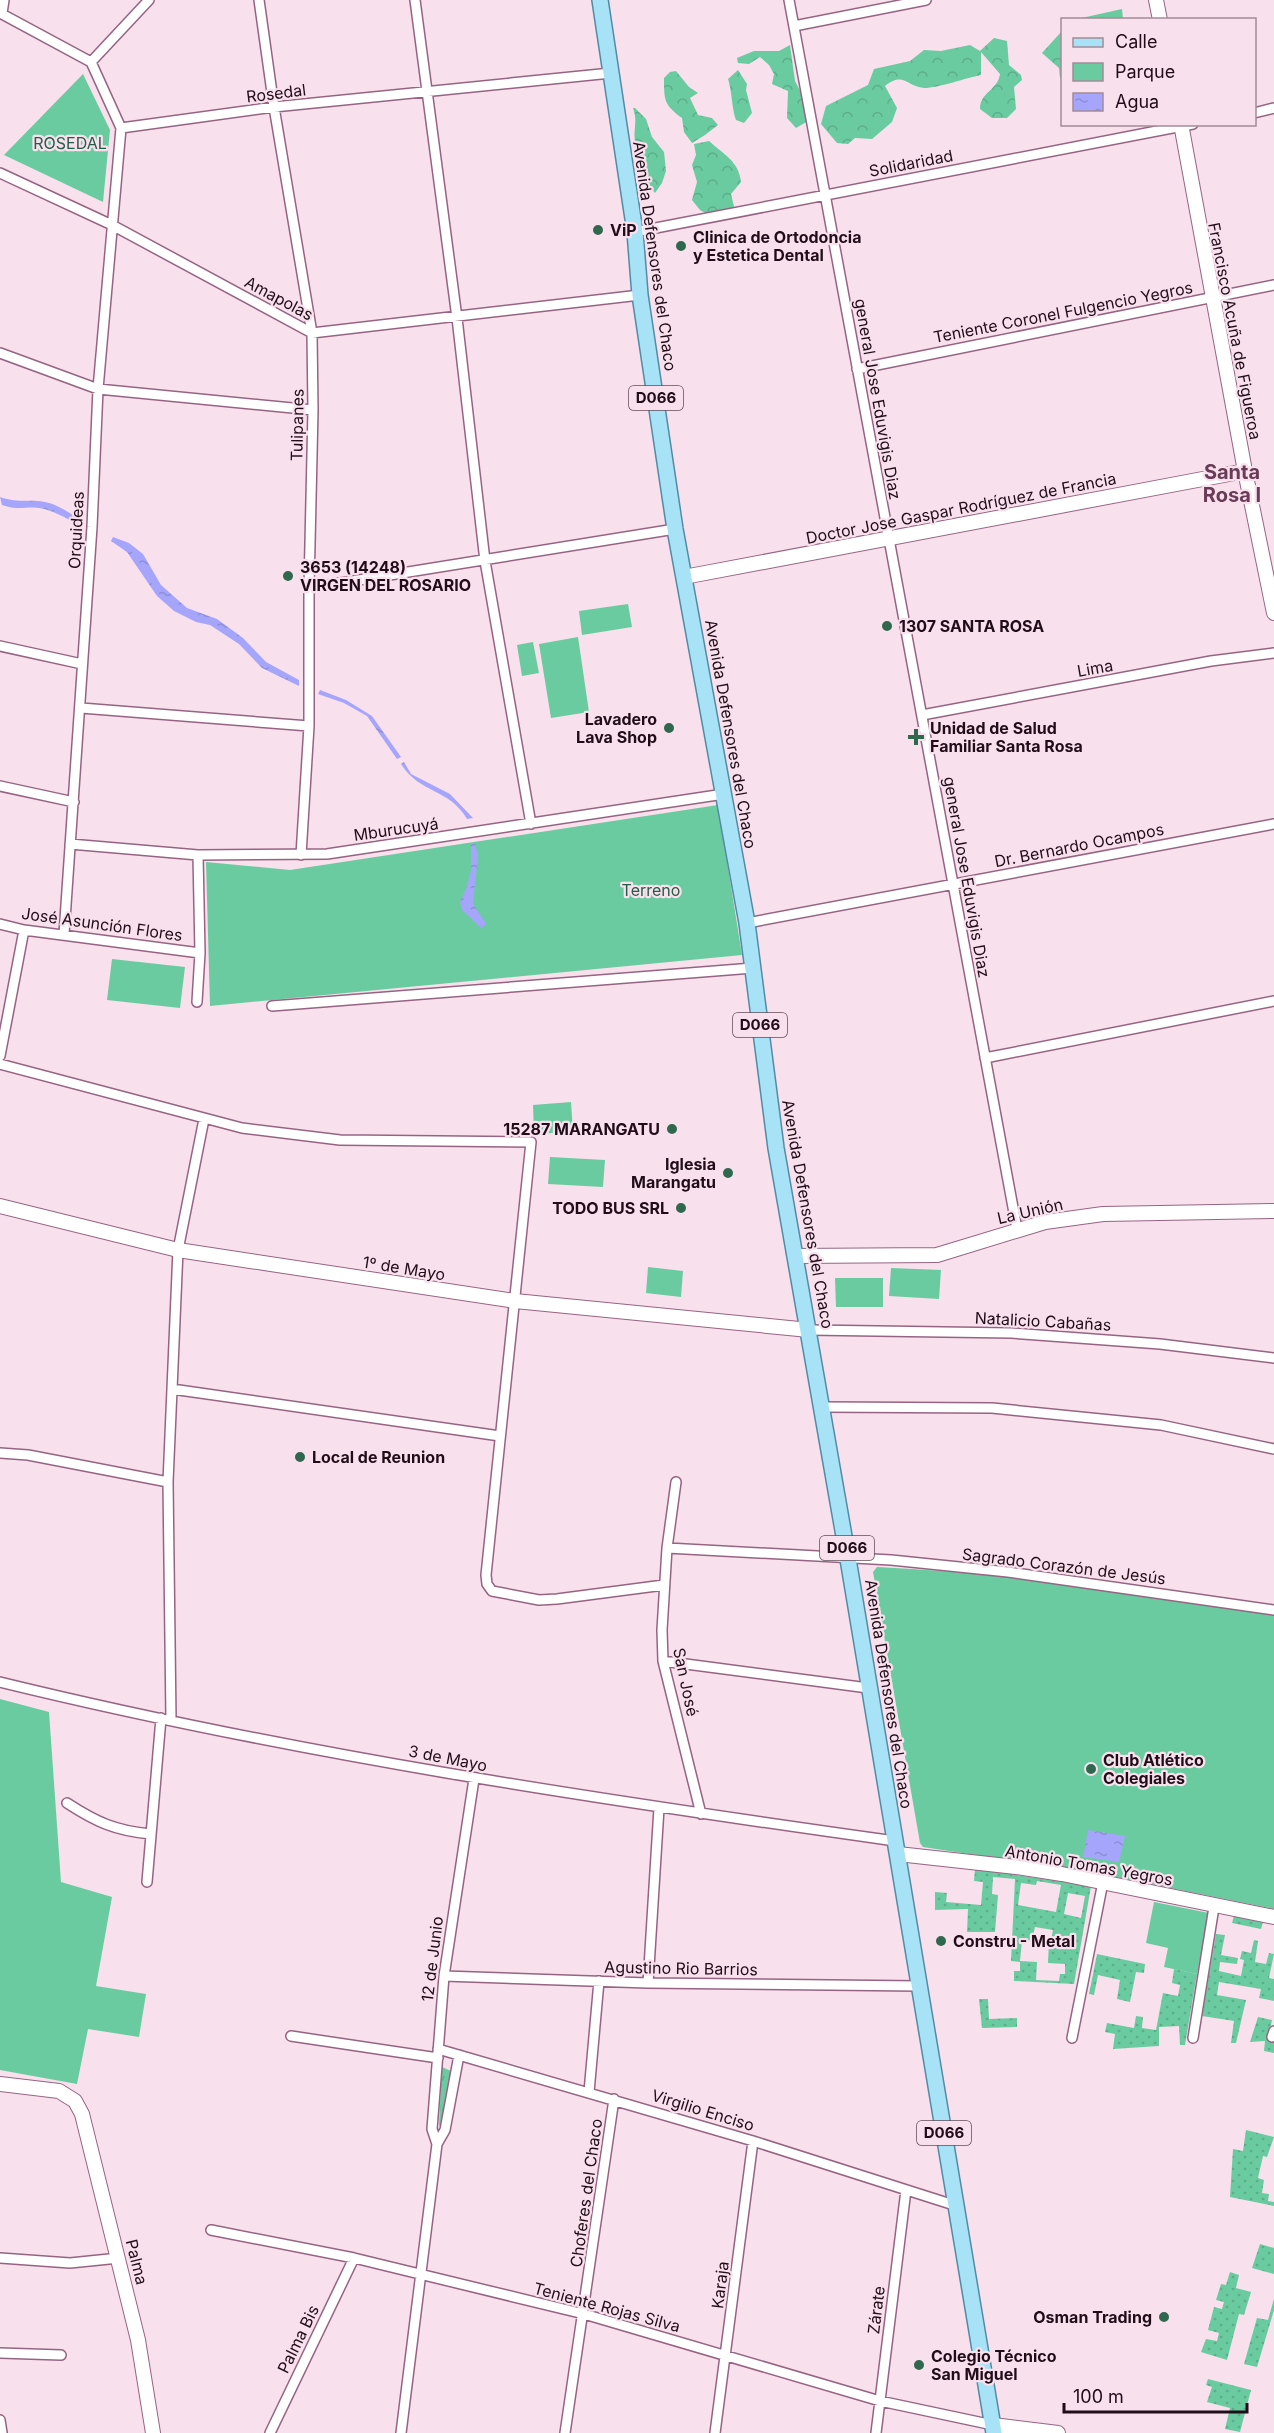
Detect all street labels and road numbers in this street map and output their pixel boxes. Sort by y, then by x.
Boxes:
street label: Rosedal [245,79,307,107]
street label: Avenida Defensores del Chaco [629,140,681,372]
street label: Solidaridad [867,145,955,181]
street label: Francisco Acuña de Figueroa [1204,221,1266,441]
street label: Amapolas [241,272,317,324]
street label: Teniente Coronel Fulgencio Yegros [932,277,1194,347]
street label: general Jose Eduvigis Diaz [850,297,906,501]
road number: D066 [629,386,683,410]
street label: Tulipanes [286,389,308,461]
street label: Doctor Jose Gaspar Rodríguez de Francia [804,468,1118,548]
street label: Orquideas [64,491,88,569]
street label: Avenida Defensores del Chaco [701,618,761,850]
street label: Lima [1076,655,1114,681]
street label: general Jose Eduvigis Diaz [939,775,995,979]
street label: Mburucuyá [352,813,440,845]
street label: Dr. Bernardo Ocampos [993,819,1165,871]
street label: José Asunción Flores [20,903,184,945]
road number: D066 [733,1013,787,1037]
street label: Avenida Defensores del Chaco [778,1098,838,1330]
street label: La Unión [995,1194,1065,1228]
street label: 1º de Mayo [361,1252,447,1284]
street label: Natalicio Cabañas [974,1307,1112,1335]
road number: D066 [820,1536,874,1560]
street label: Sagrado Corazón de Jesús [961,1544,1167,1588]
street label: Avenida Defensores del Chaco [861,1578,917,1810]
street label: San José [669,1646,703,1718]
street label: 3 de Mayo [407,1741,489,1775]
street label: Antonio Tomas Yegros [1004,1840,1174,1890]
street label: 12 de Junio [417,1915,447,2003]
street label: Agustino Rio Barrios [604,1957,758,1979]
street label: Virgilio Enciso [649,2085,757,2135]
street label: Choferes del Chaco [566,2117,606,2269]
road number: D066 [917,2121,971,2145]
street label: Palma [122,2237,152,2287]
street label: Karaja [707,2260,733,2310]
street label: Teniente Rojas Silva [532,2278,682,2336]
street label: Zárate [863,2285,889,2335]
street label: Palma Bis [273,2302,323,2376]

